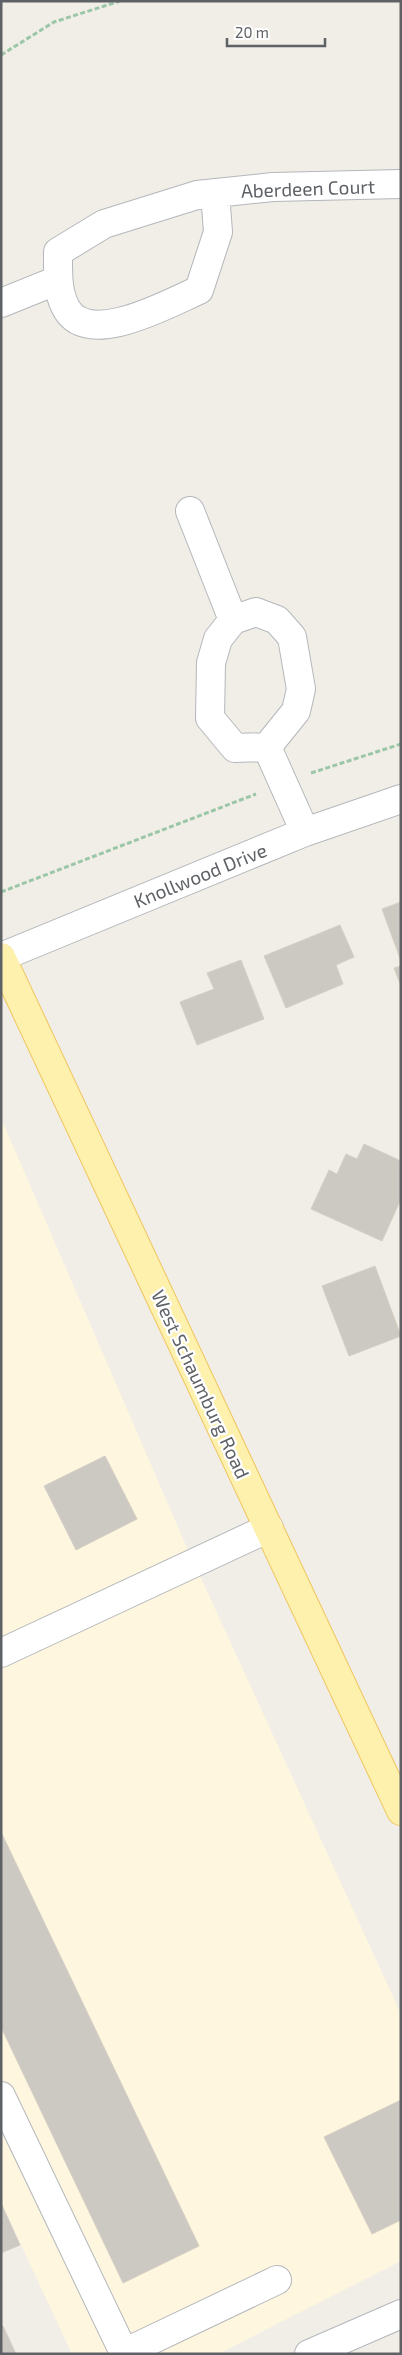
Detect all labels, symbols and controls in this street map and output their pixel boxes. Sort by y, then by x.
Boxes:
scale bar [227,15,324,47]
text: 20 m [235,23,269,41]
street label: Aberdeen Court [241,174,375,202]
street label: Knollwood Drive [130,838,270,912]
street label: West Schaumburg Road [147,1286,255,1482]

